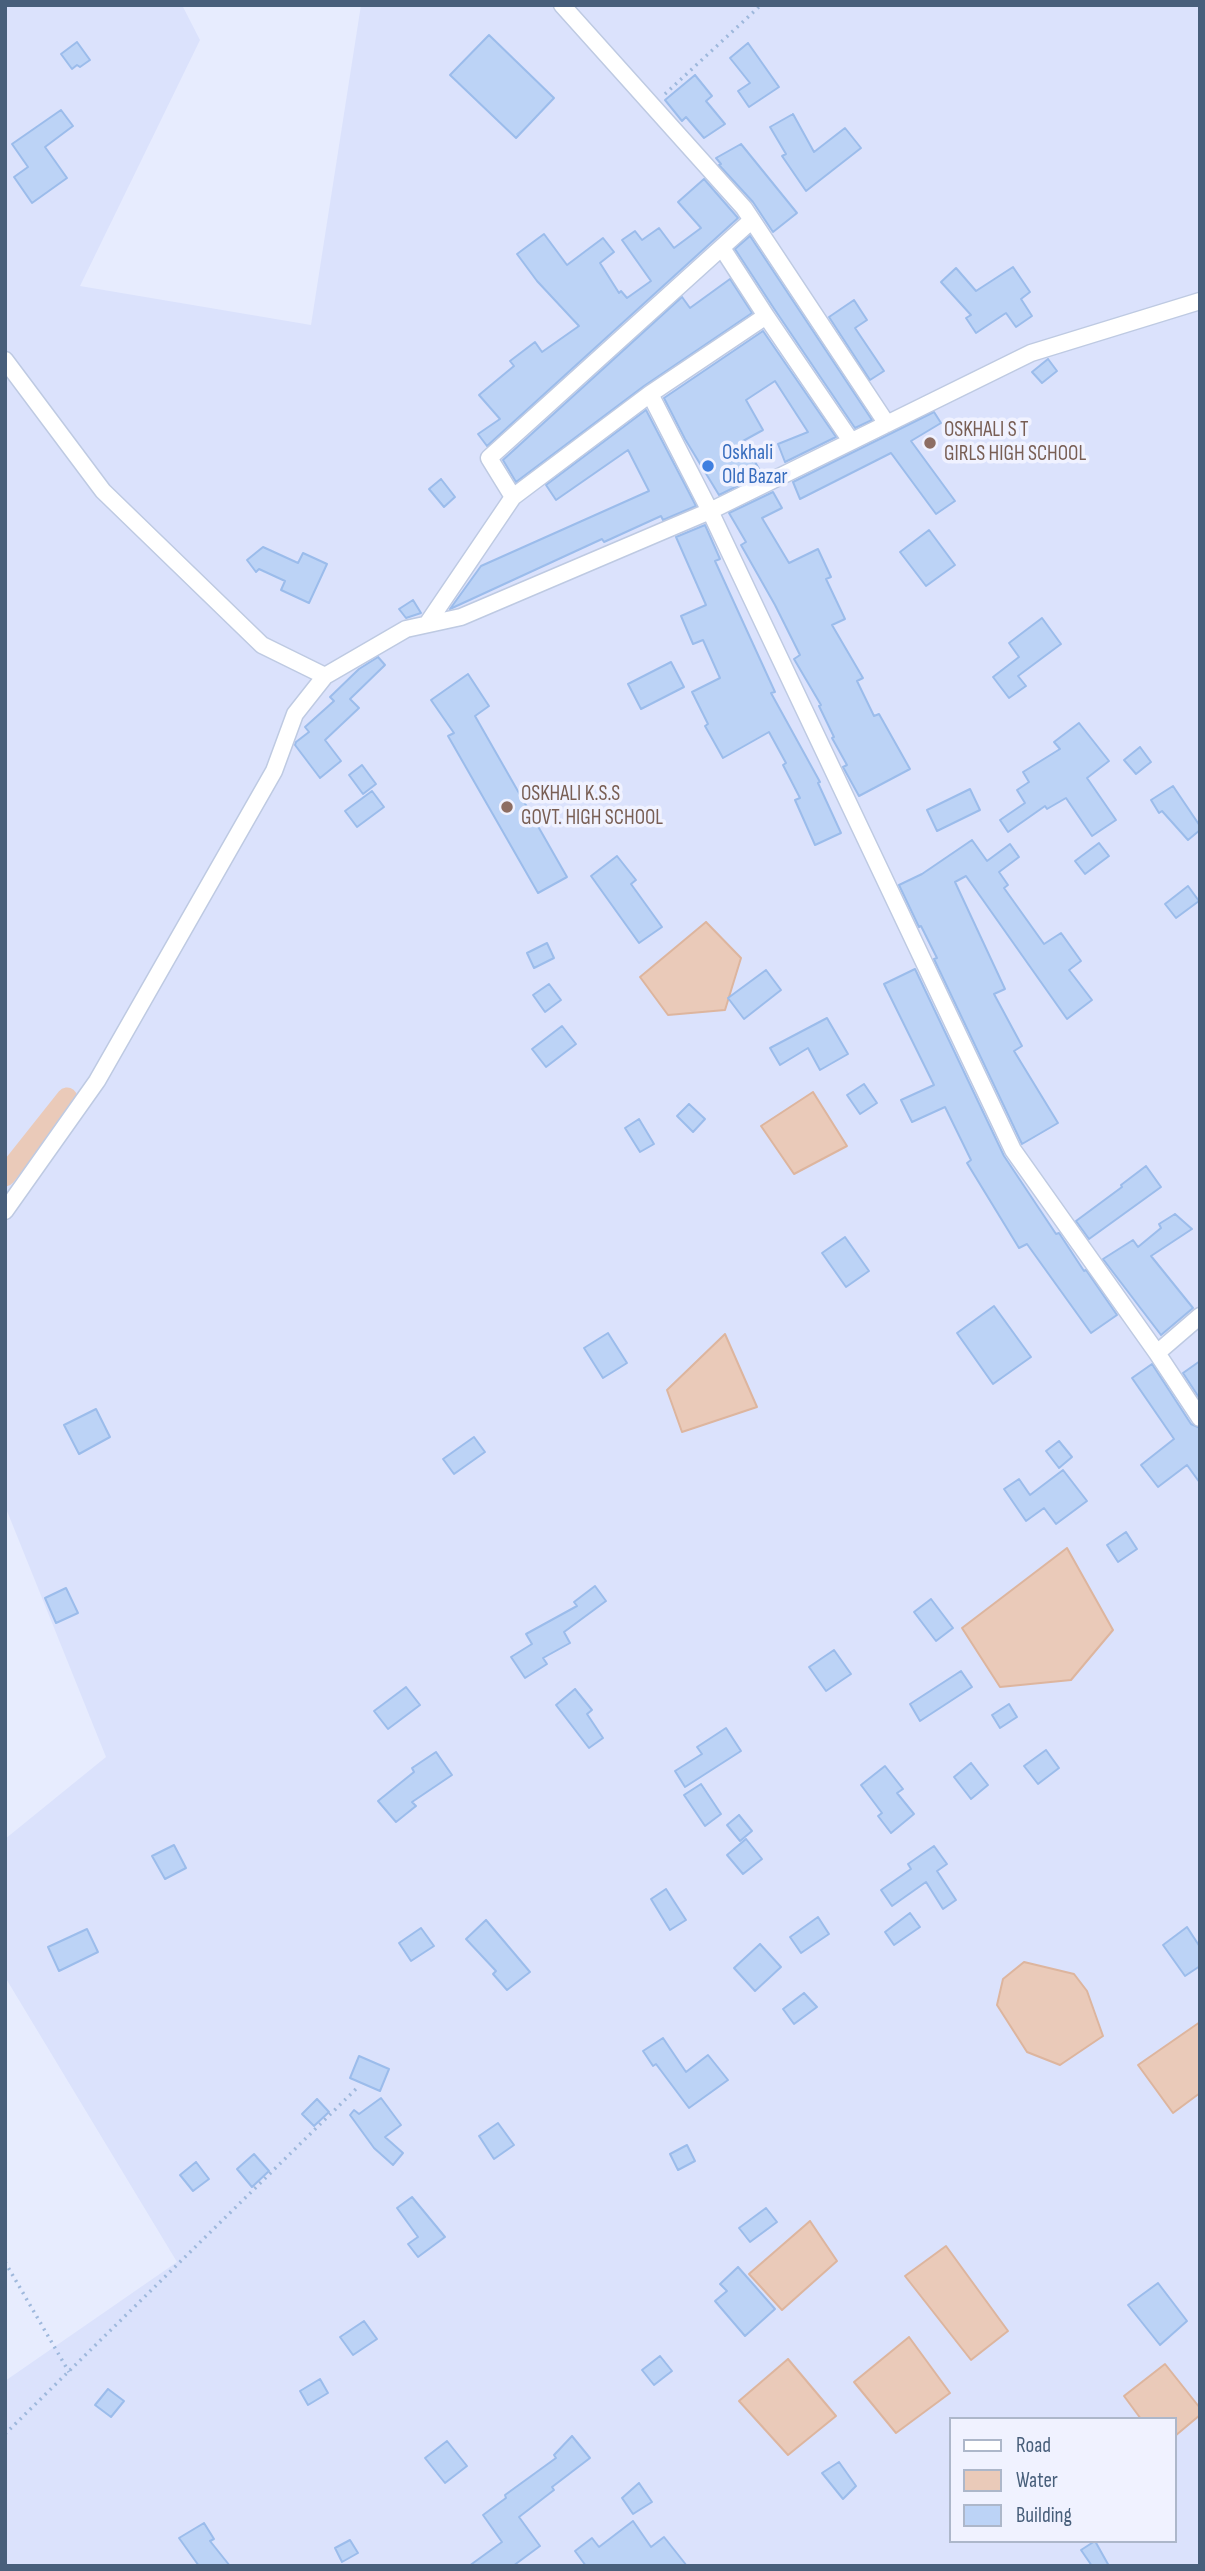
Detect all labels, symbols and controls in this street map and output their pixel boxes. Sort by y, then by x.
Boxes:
place label: OSKHALI S T GIRLS HIGH SCHOOL [944,418,1086,468]
marker: OSKHALI S T GIRLS HIGH SCHOOL [922,435,938,451]
place label: Oskhali Old Bazar [722,441,787,491]
marker: Oskhali Old Bazar [700,458,716,474]
place label: OSKHALI K.S.S GOVT. HIGH SCHOOL [521,782,663,832]
marker: OSKHALI K.S.S GOVT. HIGH SCHOOL [499,799,515,815]
legend [950,2417,1177,2543]
text: Road [1016,2433,1051,2458]
text: Water [1016,2468,1058,2493]
text: Building [1016,2503,1072,2528]

